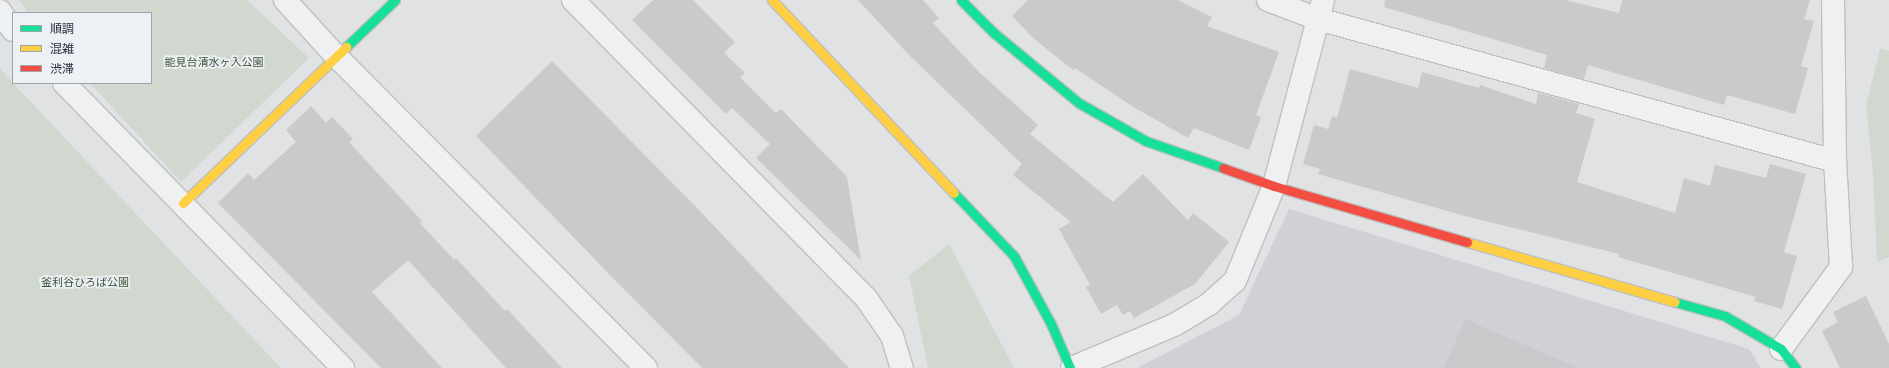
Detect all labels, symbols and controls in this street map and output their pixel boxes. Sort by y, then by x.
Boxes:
legend [12,12,152,84]
text: 順調 [50,22,74,37]
text: 混雑 [50,42,74,57]
park label: 能見台清水ヶ入公園 [165,56,263,70]
text: 渋滞 [50,62,74,77]
park label: 釜利谷ひろば公園 [41,276,129,290]

